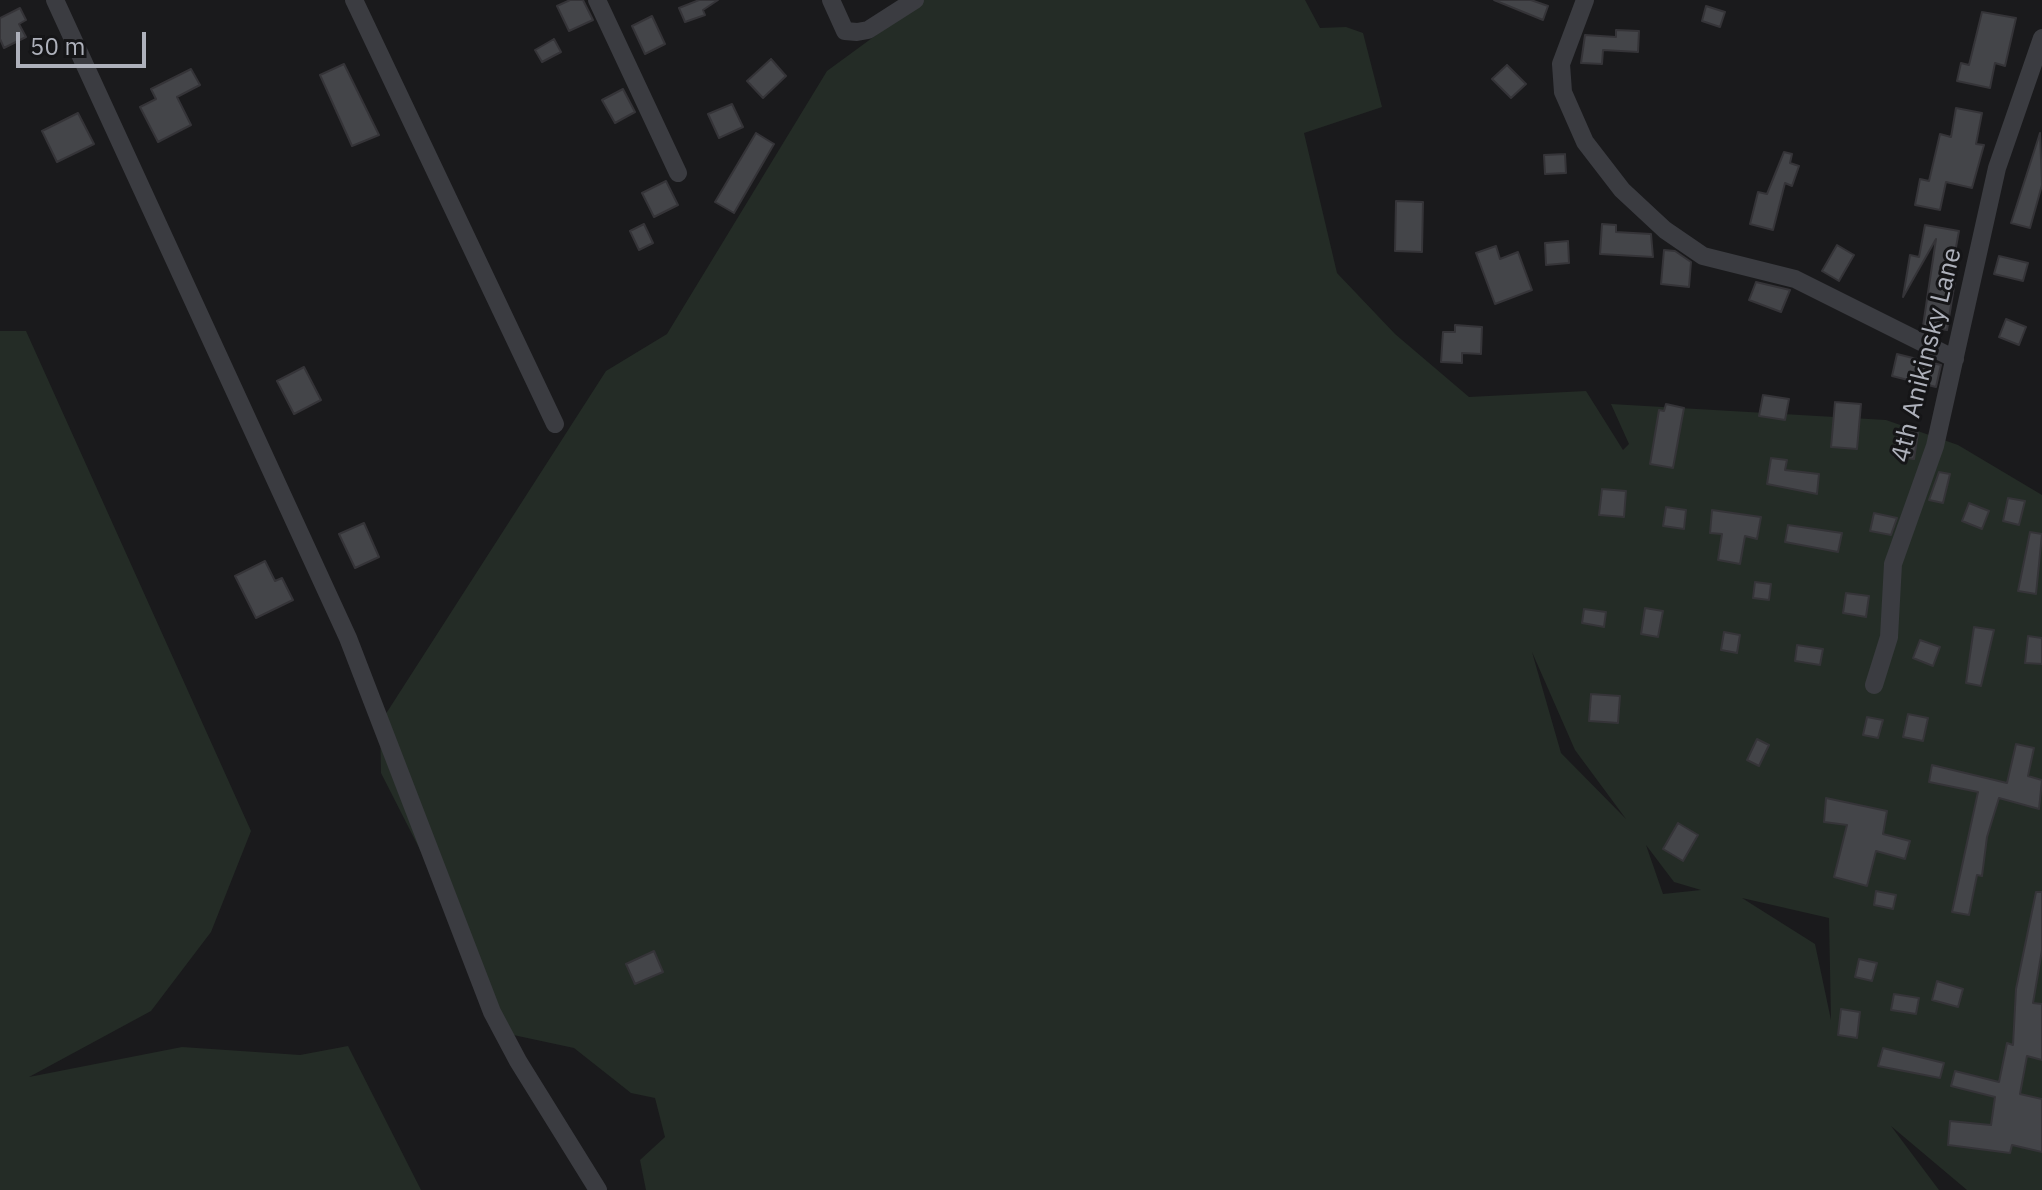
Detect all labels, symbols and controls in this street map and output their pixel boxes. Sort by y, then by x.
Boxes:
scale bar [20,16,150,66]
text: 50 m [30,30,85,62]
street label: 4th Anikinsky Lane [1885,245,1969,465]

